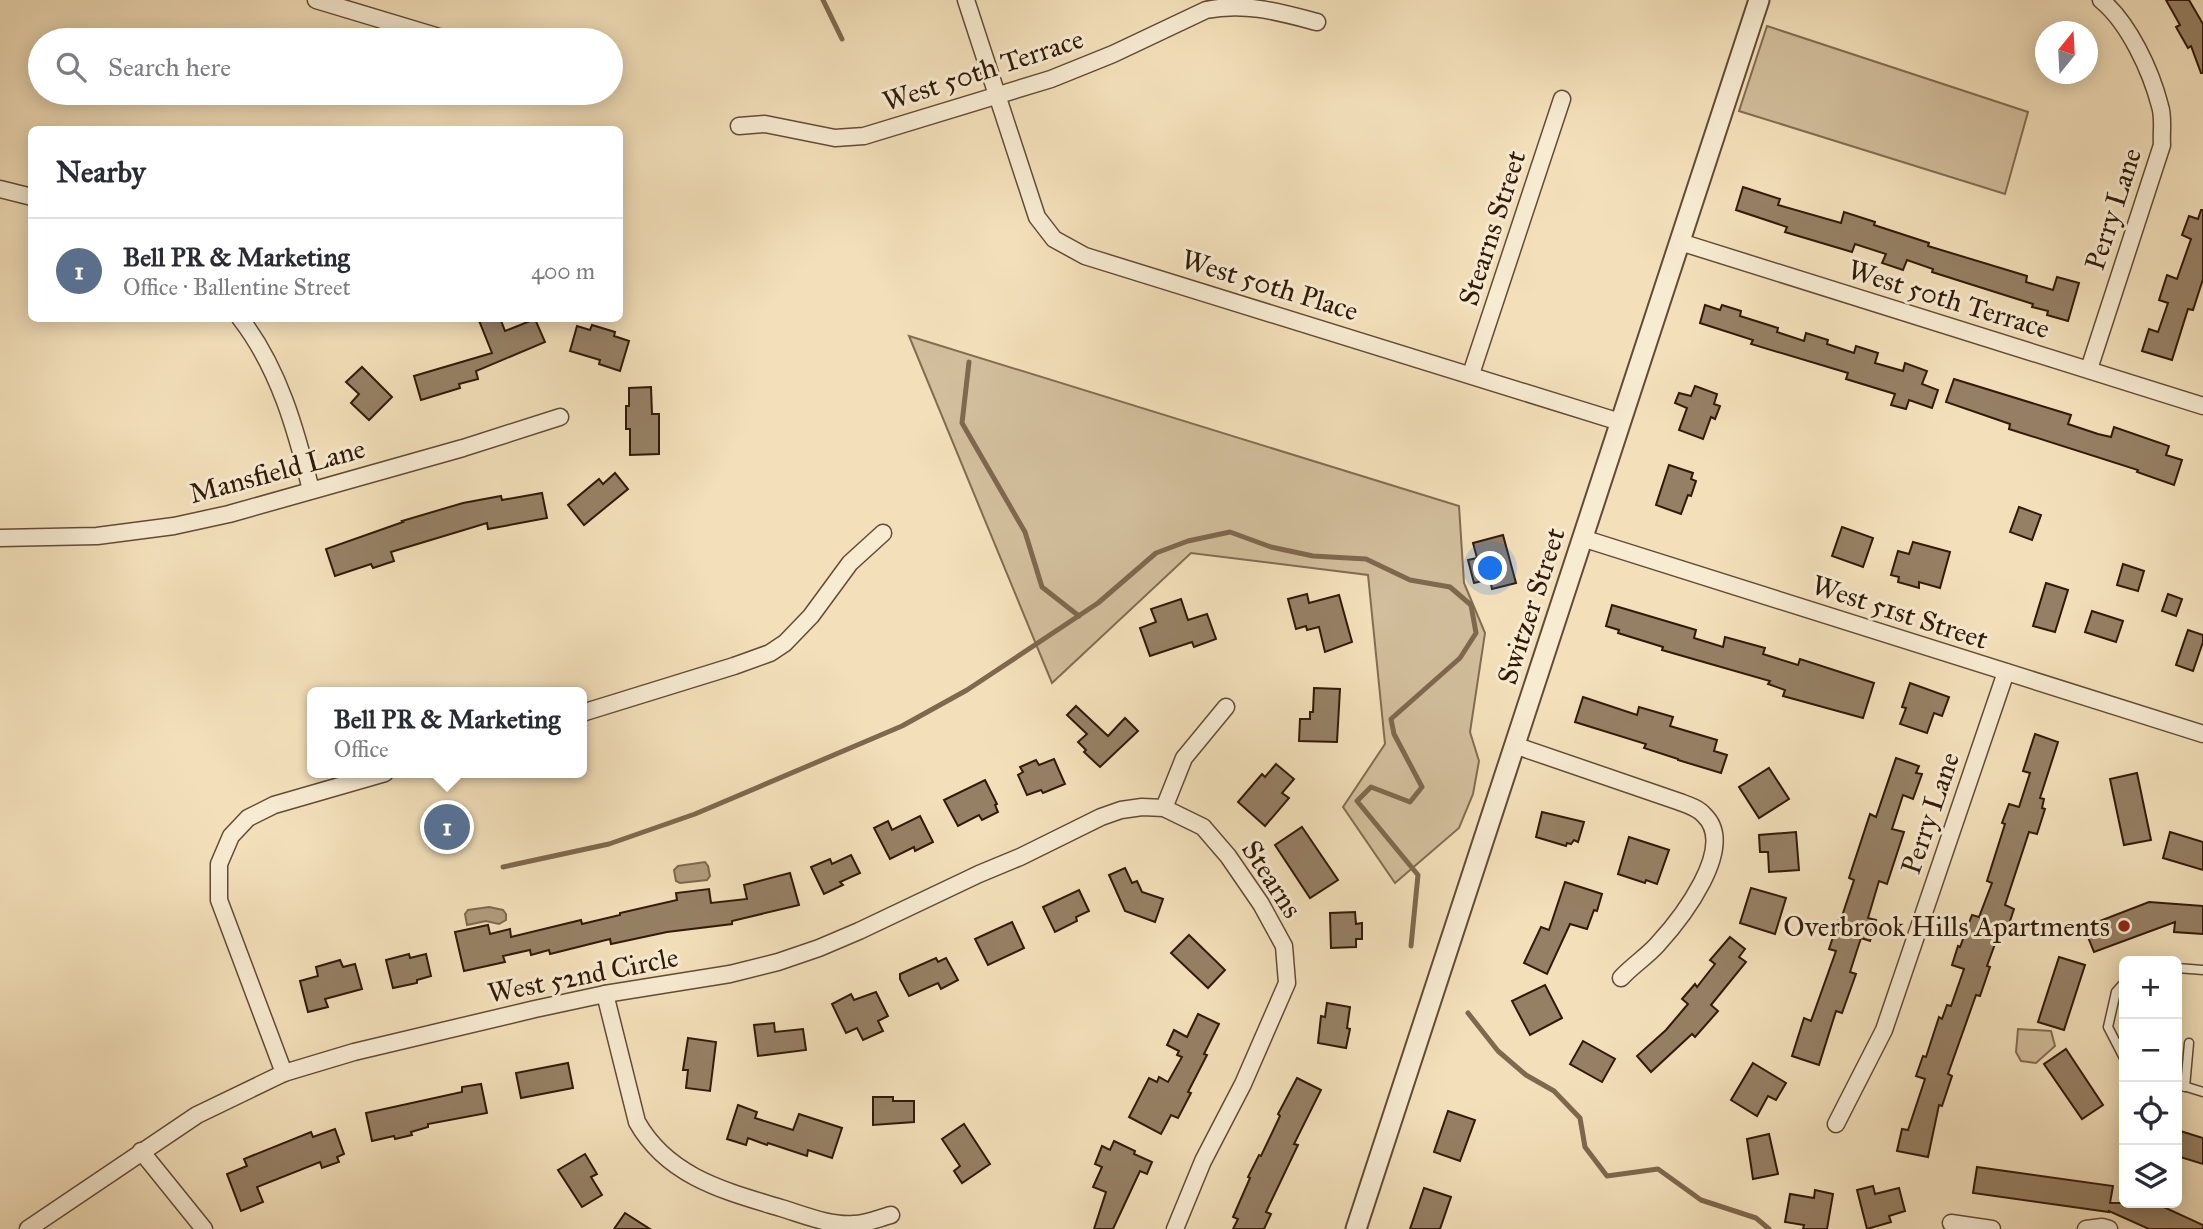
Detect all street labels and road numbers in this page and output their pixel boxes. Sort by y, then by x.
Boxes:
street label: West 50th Terrace [878,21,1088,119]
street label: Perry Lane [2077,143,2149,275]
street label: Stearns Street [1450,146,1534,310]
street label: West 50th Place [1177,242,1363,328]
street label: West 50th Terrace [1844,252,2054,346]
street label: Mansfield Lane [185,431,369,511]
street label: Switzer Street [1489,523,1573,689]
street label: West 51st Street [1808,567,1993,657]
street label: Perry Lane [1893,748,1967,878]
street label: Stearns [1234,834,1310,924]
street label: West 52nd Circle [485,939,681,1011]

